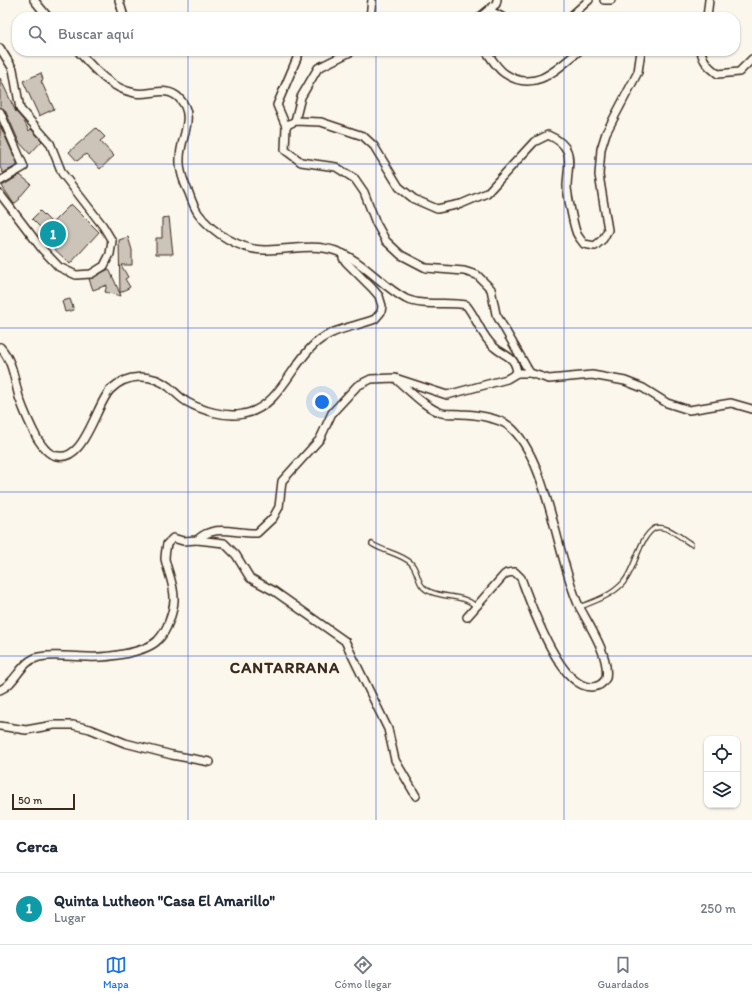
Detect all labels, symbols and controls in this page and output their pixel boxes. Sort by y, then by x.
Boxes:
search box [12,12,740,56]
icon: search [26,23,48,45]
text: Buscar aquí [58,25,134,43]
pin: 1 [40,219,66,249]
your location [312,392,332,412]
district label: CANTARRANA [230,658,340,677]
map controls [704,736,740,808]
button: locate [704,736,740,772]
button: layers [704,772,740,808]
scale bar [12,792,75,811]
text: 50 m [18,794,42,807]
text: Cerca [16,836,58,856]
text: Quinta Lutheon "Casa El Amarillo" [54,892,275,910]
text: 1 [26,901,32,916]
text: 250 m [700,901,736,916]
text: Lugar [54,910,86,925]
tab: Mapa [103,954,129,991]
tab: Cómo llegar [335,954,392,991]
tab: Guardados [597,954,649,991]

